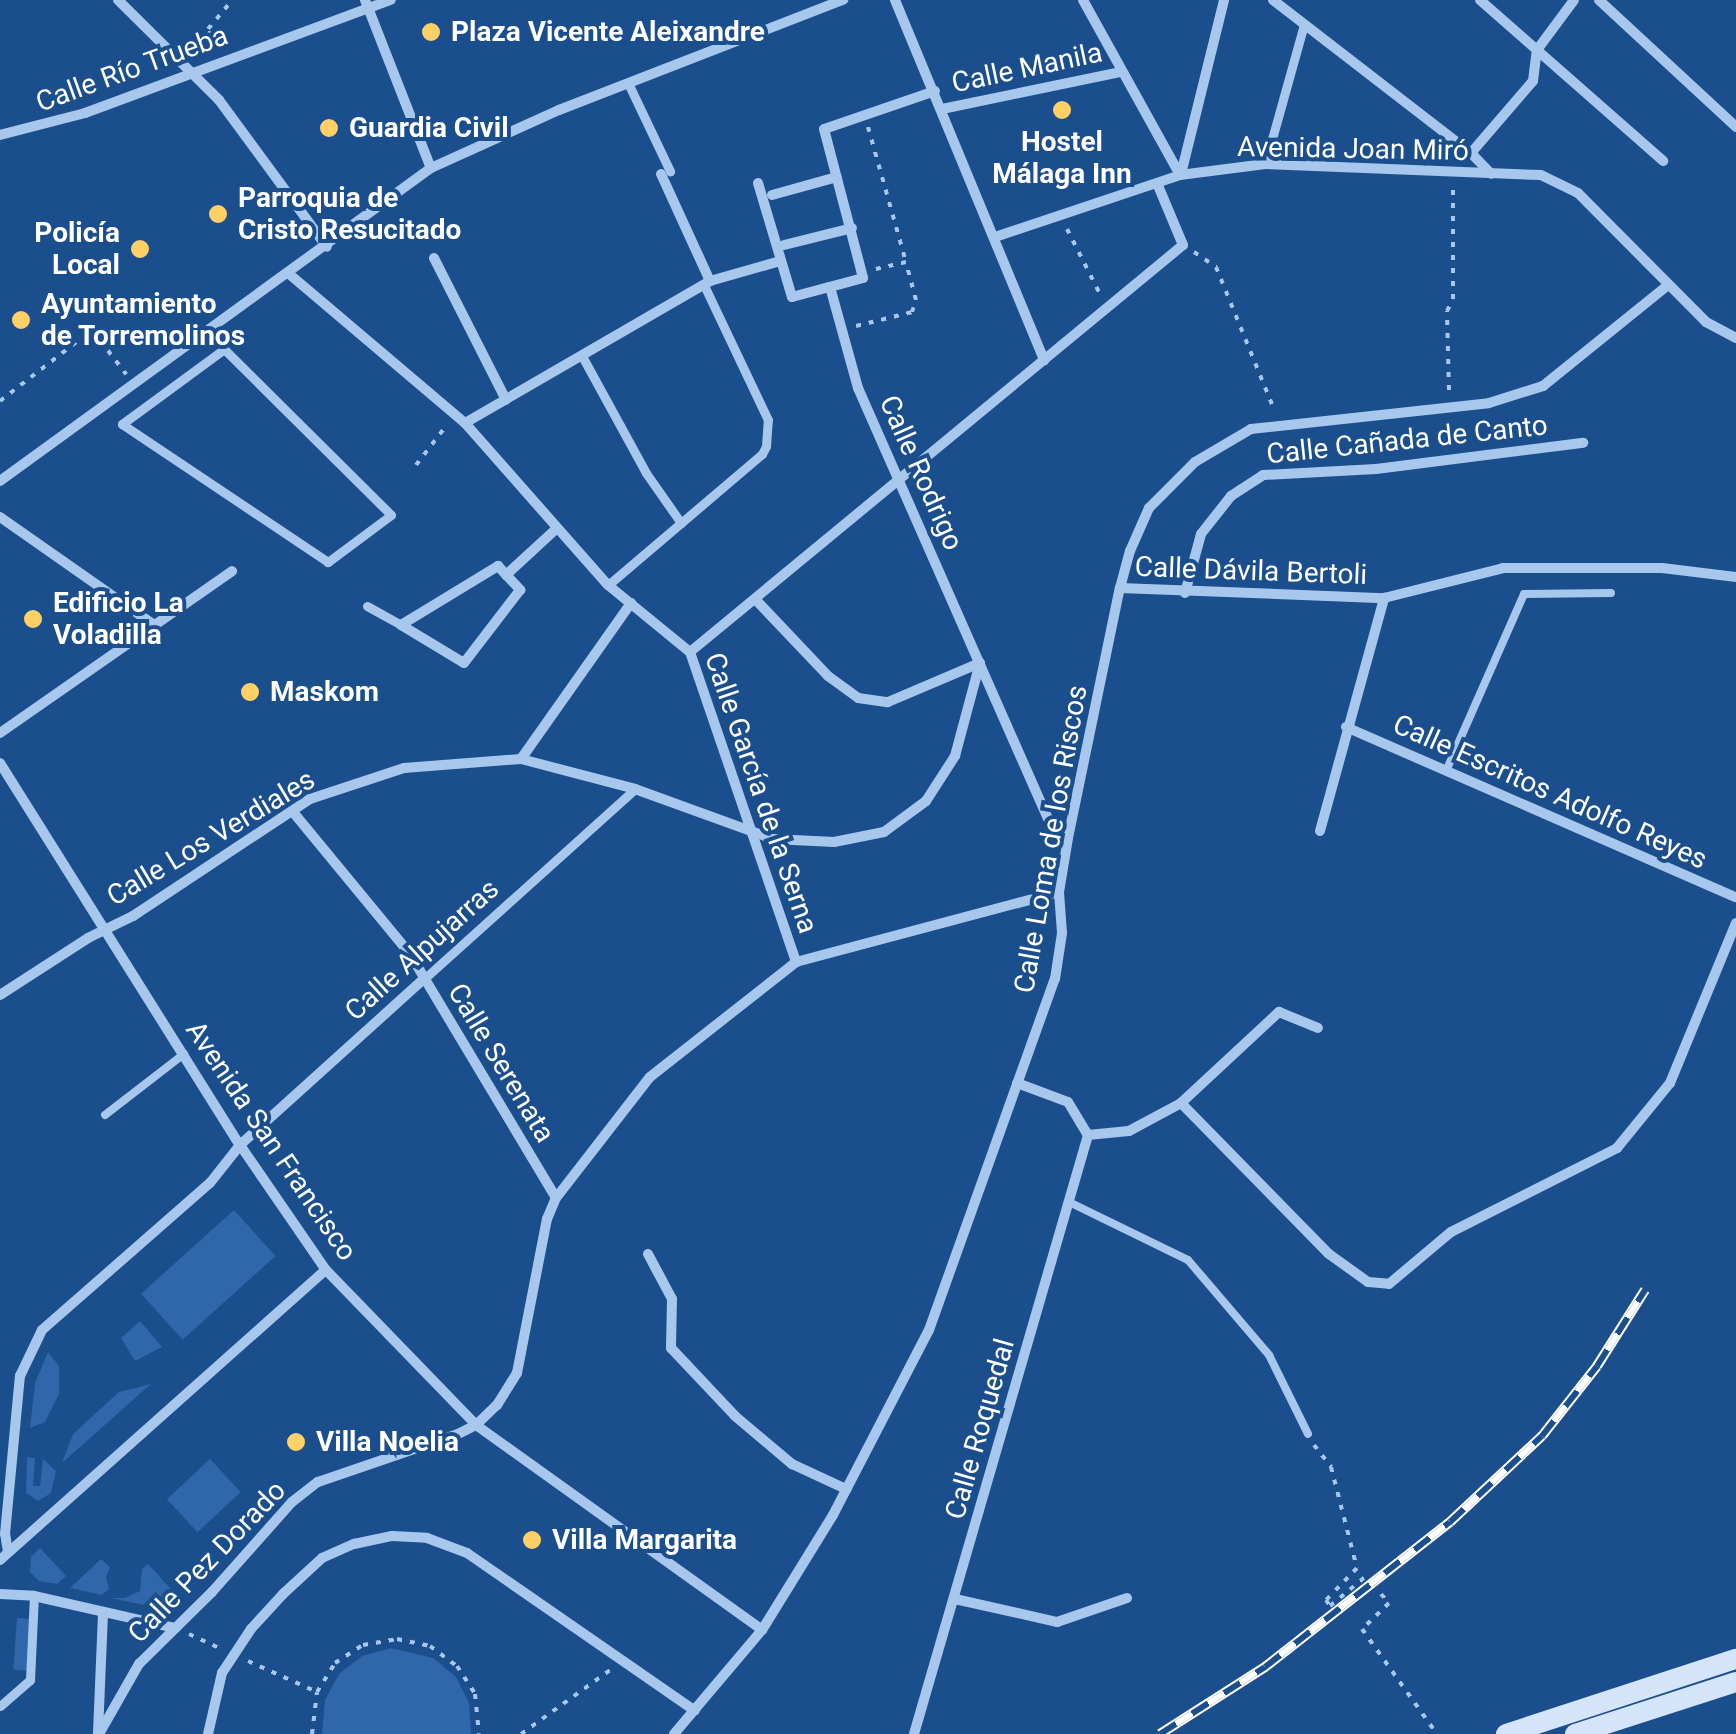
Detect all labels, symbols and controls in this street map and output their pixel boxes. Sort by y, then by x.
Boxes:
place label: Plaza Vicente Aleixandre [451,15,765,49]
street label: Calle Río Trueba [31,19,233,119]
marker: Plaza Vicente Aleixandre [420,21,442,43]
street label: Calle Manila [949,36,1105,100]
marker: Hostel Málaga Inn [1051,99,1073,121]
place label: Guardia Civil [349,111,509,145]
marker: Guardia Civil [318,117,340,139]
place label: Hostel Málaga Inn [992,125,1132,191]
street label: Avenida Joan Miró [1237,130,1469,168]
place label: Parroquia de Cristo Resucitado [238,181,461,247]
marker: Parroquia de Cristo Resucitado [207,203,229,225]
place label: Policía Local [34,216,120,282]
marker: Policía Local [129,238,151,260]
place label: Ayuntamiento de Torremolinos [41,287,246,353]
marker: Ayuntamiento de Torremolinos [10,309,32,331]
street label: Calle Rodrigo [872,390,970,556]
street label: Calle Cañada de Canto [1265,409,1549,471]
street label: Calle Dávila Bertoli [1134,550,1368,592]
place label: Edificio La Voladilla [53,586,184,652]
marker: Edificio La Voladilla [22,608,44,630]
street label: Calle García de la Serna [697,648,825,938]
place label: Maskom [270,675,379,709]
marker: Maskom [239,681,261,703]
street label: Calle Loma de los Riscos [1007,682,1095,996]
street label: Calle Escritos Adolfo Reyes [1388,707,1712,877]
street label: Calle Los Verdiales [101,763,321,913]
street label: Calle Alpujarras [338,872,506,1028]
street label: Calle Serenata [440,977,562,1149]
street label: Avenida San Francisco [178,1015,364,1267]
street label: Calle Roquedal [938,1335,1022,1523]
place label: Villa Noelia [316,1425,459,1459]
marker: Villa Noelia [285,1431,307,1453]
street label: Calle Pez Dorado [121,1474,293,1650]
place label: Villa Margarita [552,1523,737,1557]
marker: Villa Margarita [521,1529,543,1551]

